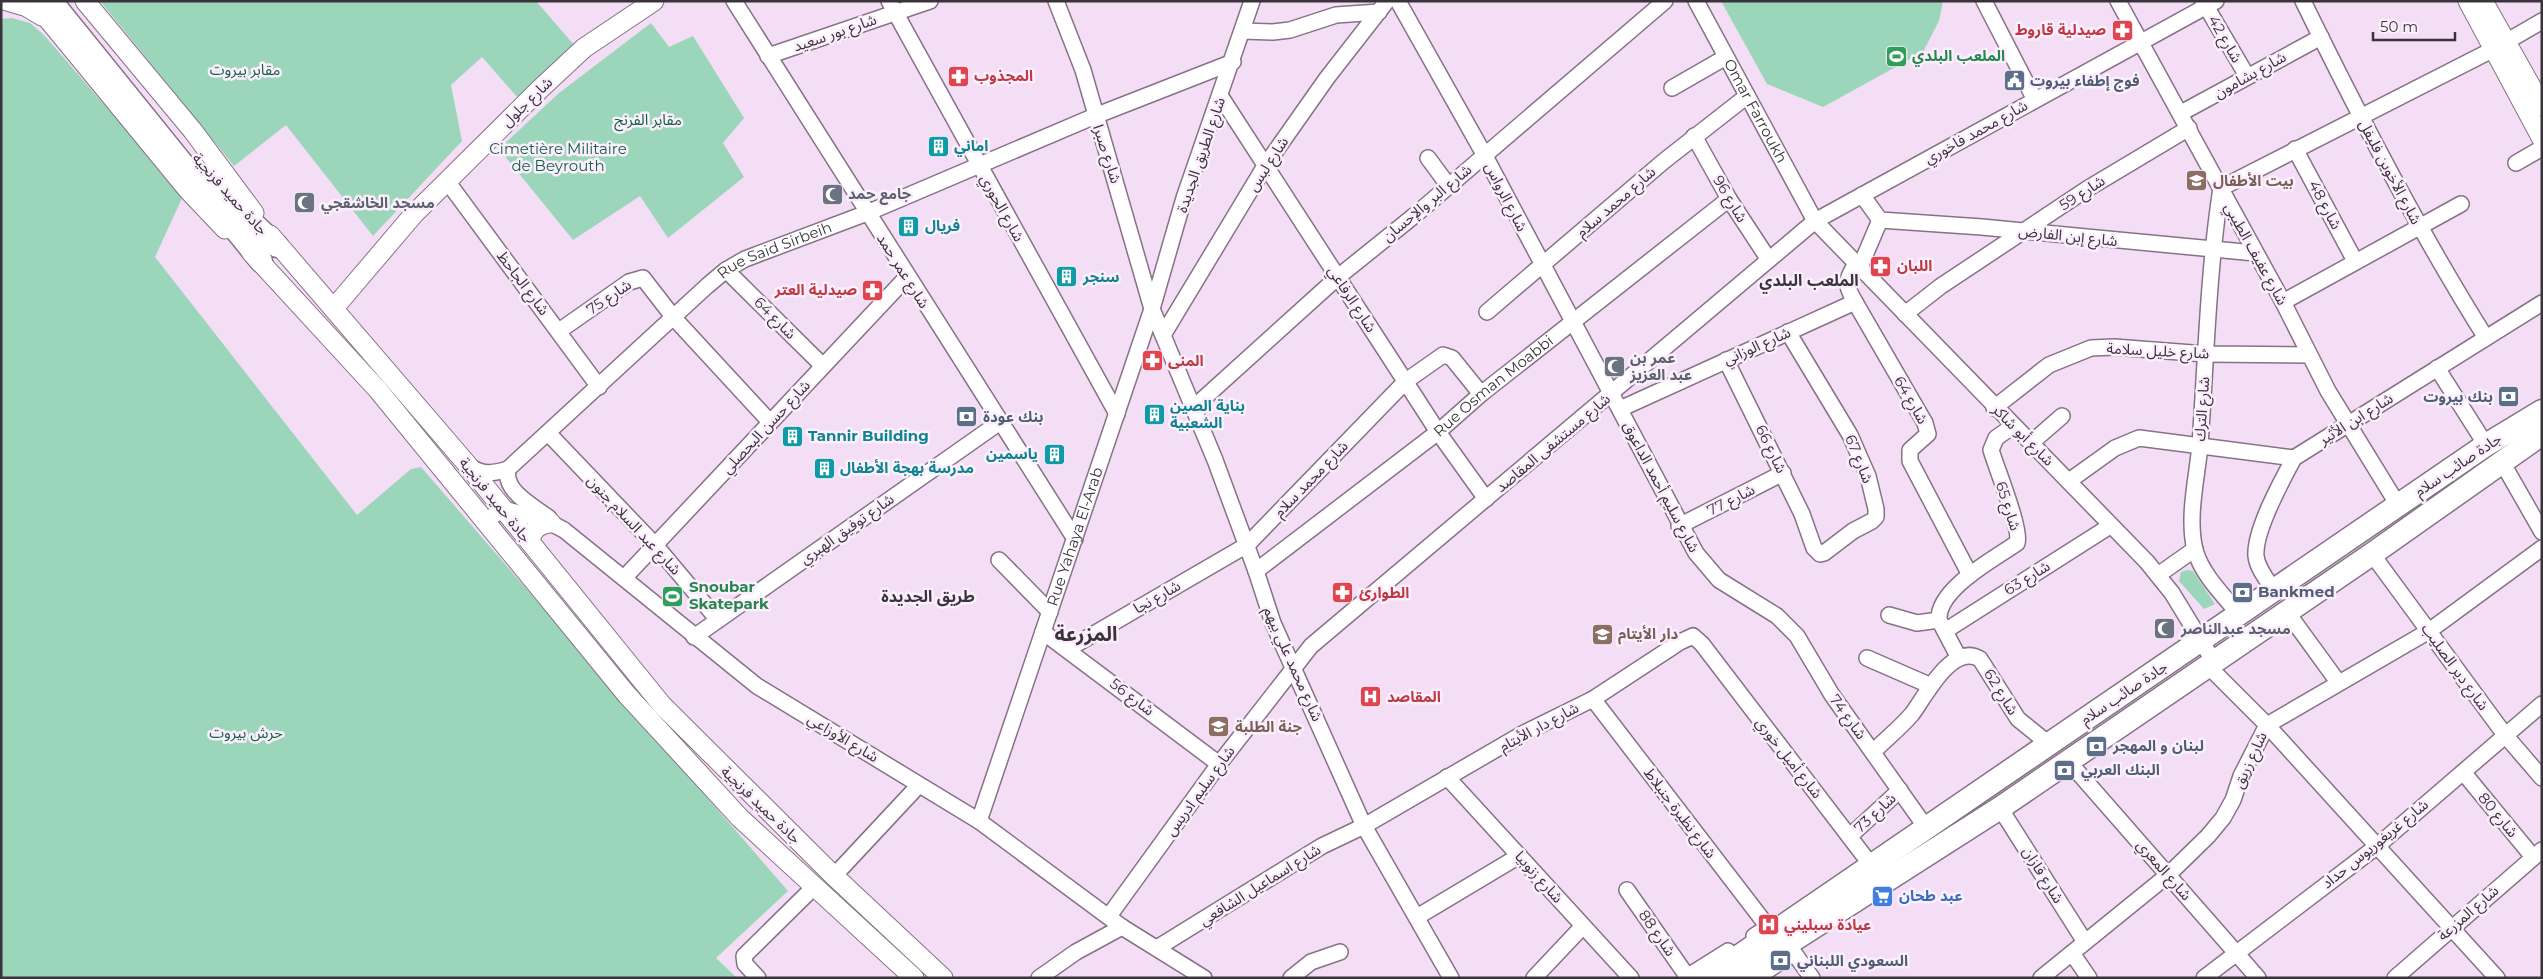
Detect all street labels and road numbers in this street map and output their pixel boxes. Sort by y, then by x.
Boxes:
street label: شارع بور سعيد [791,9,880,58]
street label: شارع 42 [2202,12,2247,68]
street label: شارع بشامون [2210,47,2291,105]
street label: Omar Farroukh [1720,55,1792,166]
street label: شارع جلول [497,72,559,133]
street label: شارع الطريق الجديدة [1172,94,1232,216]
street label: شارع محمد فاخوري [1921,95,2032,170]
street label: شارع الأخوين فليفل [2352,116,2426,229]
street label: شارع صبرا [1086,122,1126,187]
street label: شارع لبس [1243,133,1295,196]
street label: جادة حميد فرنجية [189,149,272,239]
street label: شارع الرواس [1478,159,1532,236]
street label: شارع البر والإحسان [1378,160,1477,248]
street label: شارع محمد سلام [1572,162,1661,244]
street label: شارع الحوري [974,171,1029,246]
street label: شارع 59 [2055,171,2110,217]
street label: شارع 96 [1706,172,1752,227]
street label: شارع 48 [2302,177,2346,234]
street label: شارع عفيف الطيبي [2218,199,2293,310]
street label: Rue Said Sirbeih [713,217,834,283]
street label: شارع إبن الفارض [2017,221,2119,253]
street label: شارع عمر حمد [870,230,934,313]
street label: شارع الجاحظ [491,247,554,321]
street label: شارع الرفاعي [1321,262,1381,338]
street label: شارع 75 [583,275,637,321]
street label: شارع 64 [748,292,801,345]
street label: شارع الوزاني [1720,322,1795,372]
street label: Rue Osman Moabbi [1429,331,1557,441]
street label: شارع خليل سلامة [2106,338,2210,366]
street label: شارع 64 [1888,372,1933,429]
street label: شارع حسن البحصلي [717,376,816,480]
street label: شارع الترك [2190,376,2216,442]
street label: شارع ابن الأثير [2314,388,2398,452]
street label: شارع مستشفى المقاصد [1491,389,1616,498]
street label: شارع أبو شاكر [1986,399,2059,472]
street label: شارع سليم أحمد الداعوق [1616,418,1704,557]
street label: شارع 66 [1749,421,1791,478]
street label: جادة صائب سلام [2411,428,2506,502]
street label: شارع 67 [1838,432,1878,487]
street label: شارع محمد سلام [1269,436,1354,523]
street label: جادة حميد فرنجية [455,453,536,546]
street label: Rue Yahaya El-Arab [1042,465,1107,609]
street label: شارع عبد السلام جنون [581,471,686,581]
street label: شارع 77 [1704,479,1759,522]
street label: شارع 65 [1989,479,2025,534]
street label: شارع توفيق الهبري [796,489,899,571]
street label: شارع 63 [2000,556,2055,602]
street label: شارع نجا [1130,575,1185,620]
street label: شارع محمد علي بيهم [1257,603,1327,726]
street label: شارع دير الصليب [2415,620,2493,716]
street label: جادة صائب سلام [2077,656,2172,730]
street label: شارع 62 [1977,665,2023,720]
street label: شارع 56 [1104,674,1158,722]
street label: شارع 74 [1823,691,1871,745]
street label: شارع دار الأيتام [1496,698,1583,758]
street label: شارع الأوزاعي [803,709,882,769]
street label: شارع أميل خوري [1749,713,1827,804]
street label: شارع زريق [2228,728,2274,792]
street label: شارع سليم ادريس [1161,742,1241,841]
street label: جادة حميد فرنجية [717,762,805,848]
street label: شارع نظيرة جنبلاط [1638,764,1721,864]
street label: شارع 73 [1850,788,1902,839]
street label: شارع 80 [2472,788,2523,843]
street label: شارع غريغوريوس حداد [2317,795,2434,895]
street label: شارع المعري [2131,835,2196,906]
street label: شارع اسماعيل الشافعي [1195,839,1326,932]
street label: شارع قازان [2016,843,2068,908]
street label: شارع زنوبيا [1509,847,1568,909]
street label: شارع المزرعة [2433,881,2504,947]
street label: شارع 88 [1632,906,1680,961]

